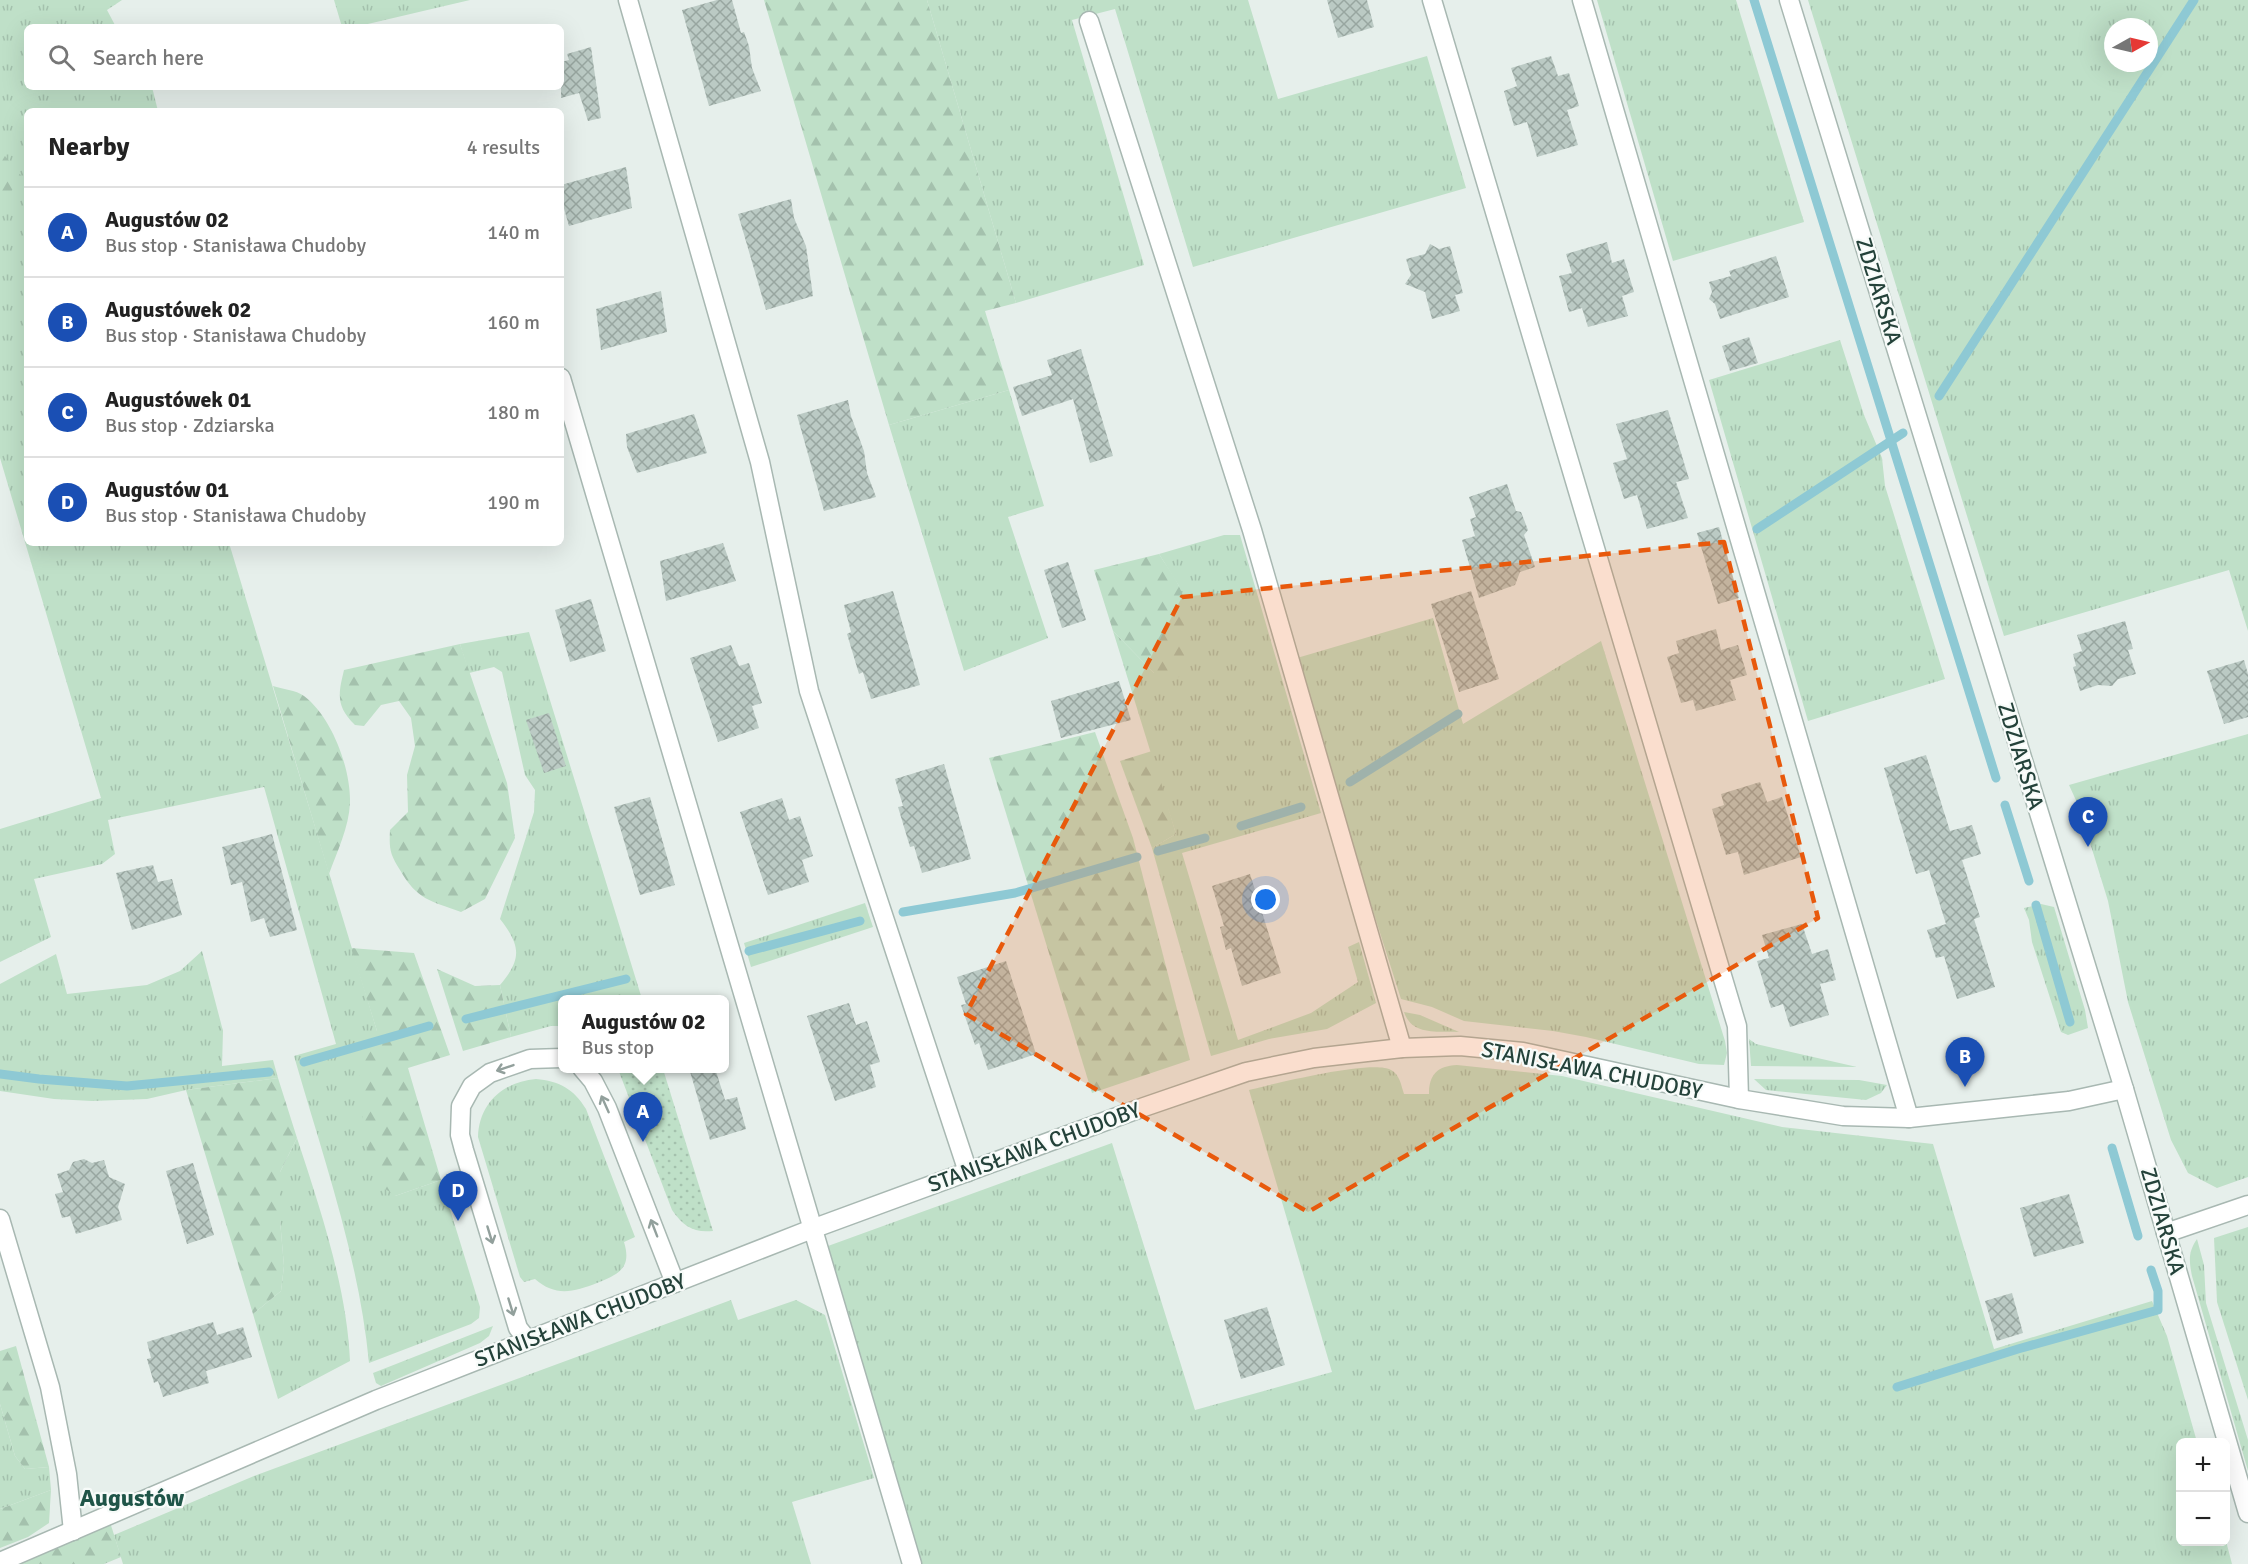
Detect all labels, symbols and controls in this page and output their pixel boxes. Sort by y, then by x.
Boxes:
north arrow [2104,18,2158,72]
search box [24,24,564,90]
icon: search [45,41,78,74]
text: Search here [93,44,204,71]
text: Nearby [48,131,129,163]
text: 4 results [467,135,540,160]
text: Augustów 02 [105,206,229,233]
text: A [61,220,74,245]
text: 140 m [487,220,540,245]
text: Bus stop · Stanisława Chudoby [105,233,366,258]
street label: ZDZIARSKA [1850,234,1908,348]
text: Augustówek 02 [105,296,251,323]
text: B [61,310,74,335]
text: 160 m [487,310,540,335]
text: Bus stop · Stanisława Chudoby [105,323,366,348]
text: Augustówek 01 [105,386,251,413]
text: C [61,400,74,425]
text: 180 m [487,400,540,425]
text: Bus stop · Zdziarska [105,413,275,438]
text: Augustów 01 [105,476,229,503]
text: D [61,490,74,515]
text: 190 m [487,490,540,515]
text: Bus stop · Stanisława Chudoby [105,503,366,528]
street label: ZDZIARSKA [1992,699,2050,813]
pin: C [2068,798,2108,847]
your location [1251,885,1280,914]
popup [558,995,729,1073]
text: Augustów 02 [581,1008,706,1035]
text: Bus stop [581,1035,654,1060]
street label: STANISŁAWA CHUDOBY [1479,1035,1705,1105]
pin: B [1946,1038,1984,1087]
one-way arrow [496,1064,515,1075]
pin: A [624,1092,662,1142]
one-way arrow [599,1096,610,1114]
street label: STANISŁAWA CHUDOBY [924,1096,1144,1198]
street label: ZDZIARSKA [2135,1164,2191,1278]
pin: D [438,1172,478,1221]
one-way arrow [648,1220,659,1238]
one-way arrow [485,1225,496,1244]
street label: STANISŁAWA CHUDOBY [470,1267,690,1373]
one-way arrow [506,1297,517,1316]
map controls [2176,1438,2230,1546]
button: + [2176,1438,2230,1492]
district label: Augustów [80,1483,185,1513]
button: − [2176,1492,2230,1546]

